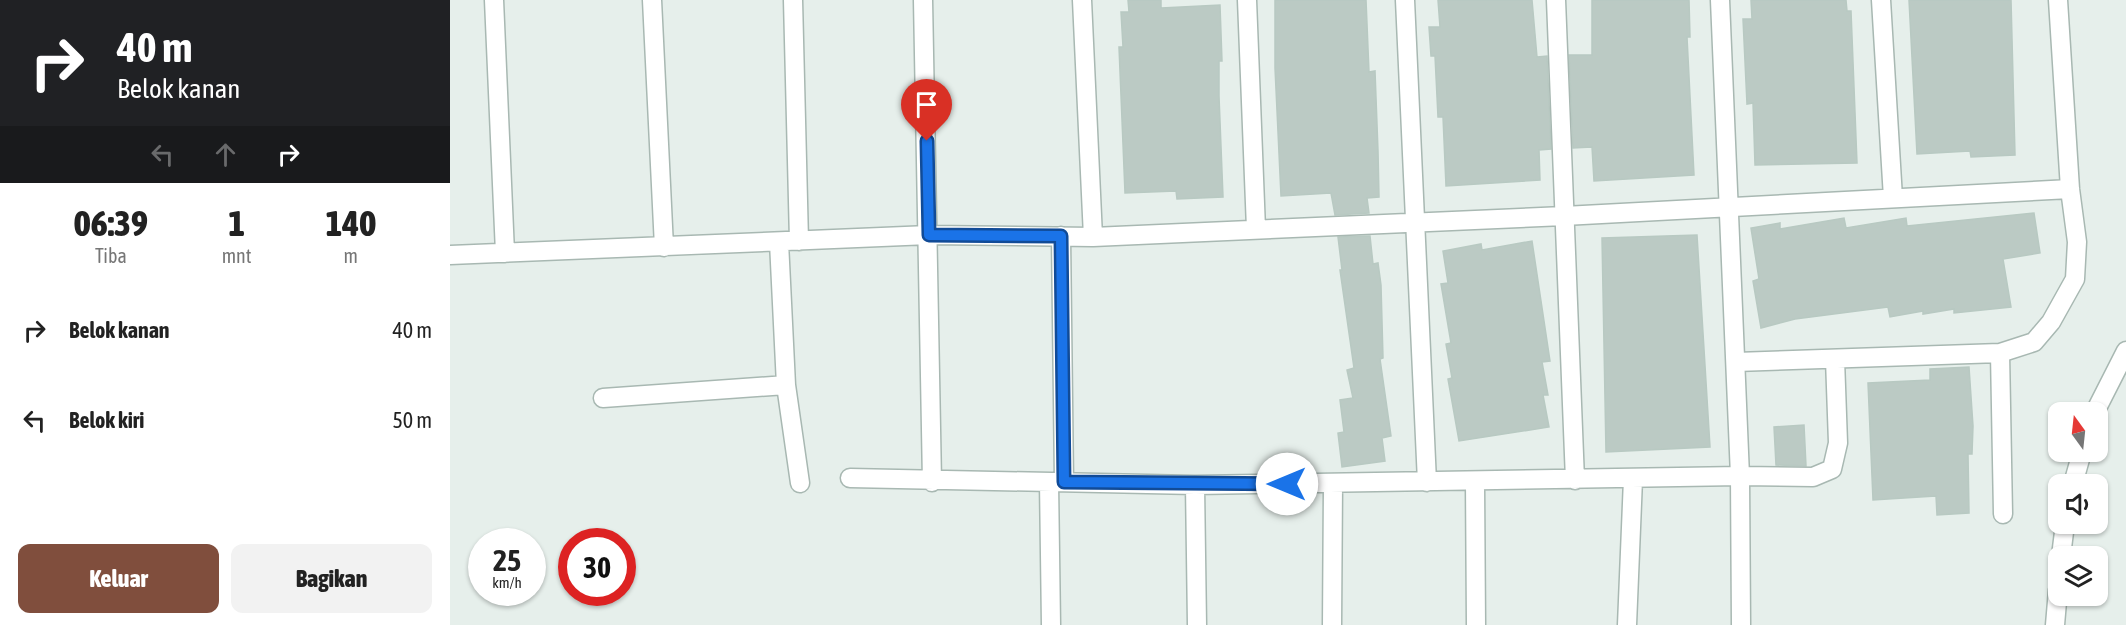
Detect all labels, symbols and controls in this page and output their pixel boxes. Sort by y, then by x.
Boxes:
text: 40 m [117,23,192,71]
icon: right [18,24,96,102]
text: Belok kanan [117,73,240,104]
pin [901,79,952,141]
icon: arrive [910,88,943,121]
icon: left [146,138,179,171]
icon: ahead [209,138,242,171]
icon: right [272,138,305,171]
text: 06:39 [74,202,148,244]
text: 1 [228,202,245,244]
text: 140 [325,202,376,244]
text: Tiba [95,244,127,267]
text: mnt [222,244,252,267]
text: m [344,244,358,267]
icon: right [18,314,51,347]
text: Belok kanan [69,317,170,343]
text: 40 m [392,317,432,343]
north arrow [2048,402,2108,462]
map controls [2048,402,2108,606]
icon: left [18,404,51,437]
text: Belok kiri [69,407,144,433]
text: 50 m [392,407,432,433]
position arrow [1255,452,1319,516]
button: sound [2048,474,2108,534]
speed limit sign: 30 [558,528,636,606]
text: 25 [493,543,521,577]
button: Keluar [18,544,219,613]
button: Bagikan [231,544,432,613]
button: layers [2048,546,2108,606]
text: km/h [492,574,522,591]

